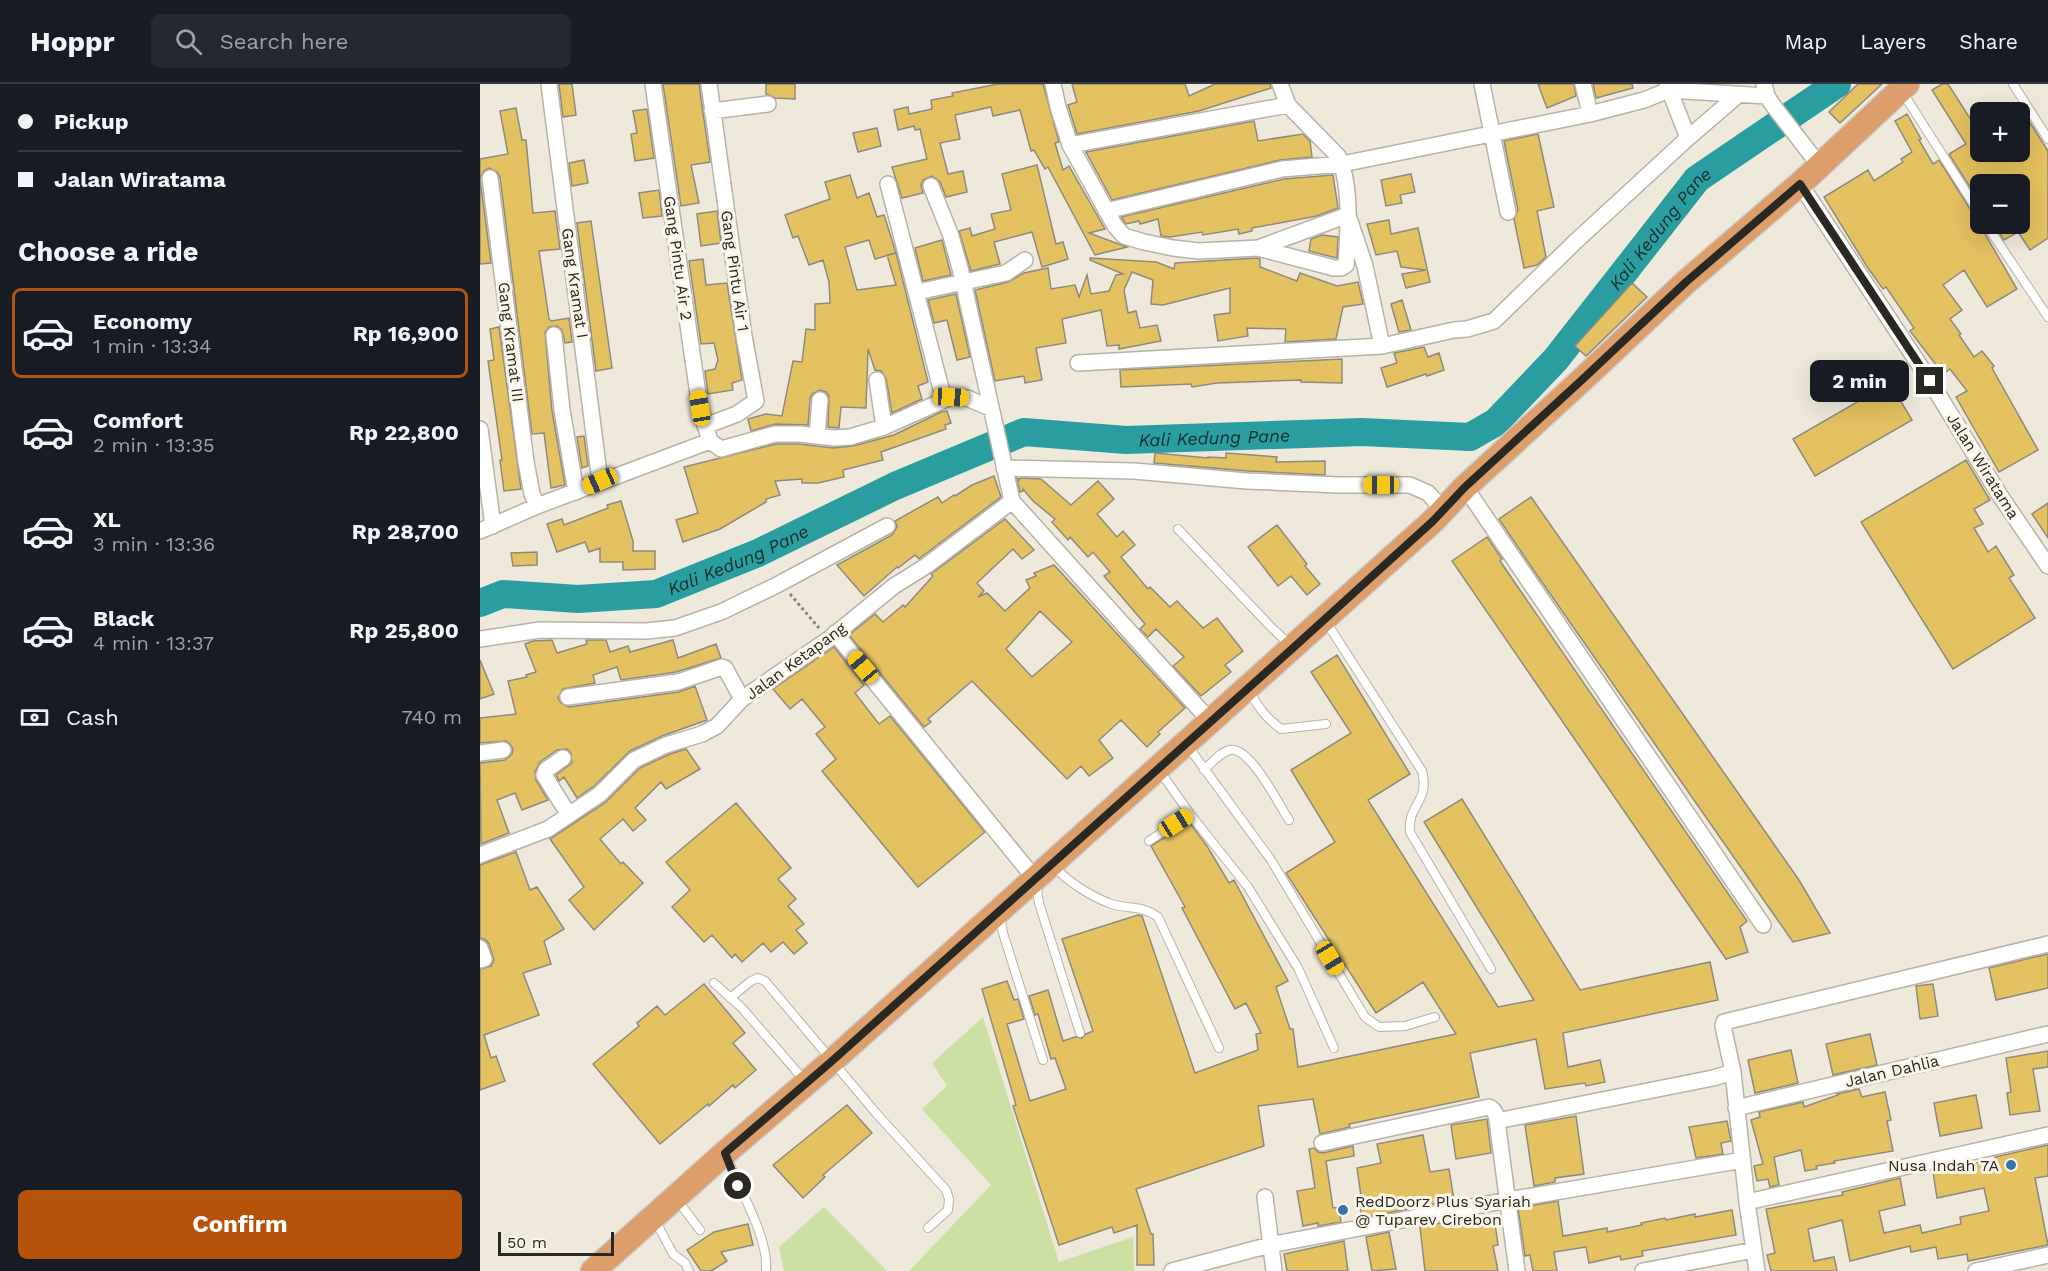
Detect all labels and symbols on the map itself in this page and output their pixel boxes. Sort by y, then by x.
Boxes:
water label: Kali Kedung Pane [1604,162,1715,294]
street label: Gang Pintu Air 2 [660,195,696,321]
street label: Gang Pintu Air 1 [717,209,753,333]
street label: Gang Kramat I [558,227,592,339]
street label: Gang Kramat III [494,281,528,403]
callout: 2 min [1810,360,1909,402]
route end [1916,367,1943,394]
car [933,387,969,407]
car [688,389,712,427]
street label: Jalan Wiratama [1943,409,2023,523]
water label: Kali Kedung Pane [1138,424,1290,450]
car [580,465,620,497]
car [1363,476,1399,494]
water label: Kali Kedung Pane [664,519,812,599]
street label: Jalan Ketapang [742,618,850,704]
car [845,647,881,687]
car [1156,806,1196,840]
car [1313,938,1347,978]
street label: Jalan Dahlia [1843,1051,1941,1091]
place label: Nusa Indah 7A [1888,1156,1999,1175]
marker: Nusa Indah 7A [2004,1158,2018,1172]
route start [724,1172,751,1199]
place label: RedDoorz Plus Syariah @ Tuparev Cirebon [1355,1192,1531,1229]
marker: RedDoorz Plus Syariah @ Tuparev Cirebon [1336,1203,1350,1217]
scale bar [498,1229,614,1256]

